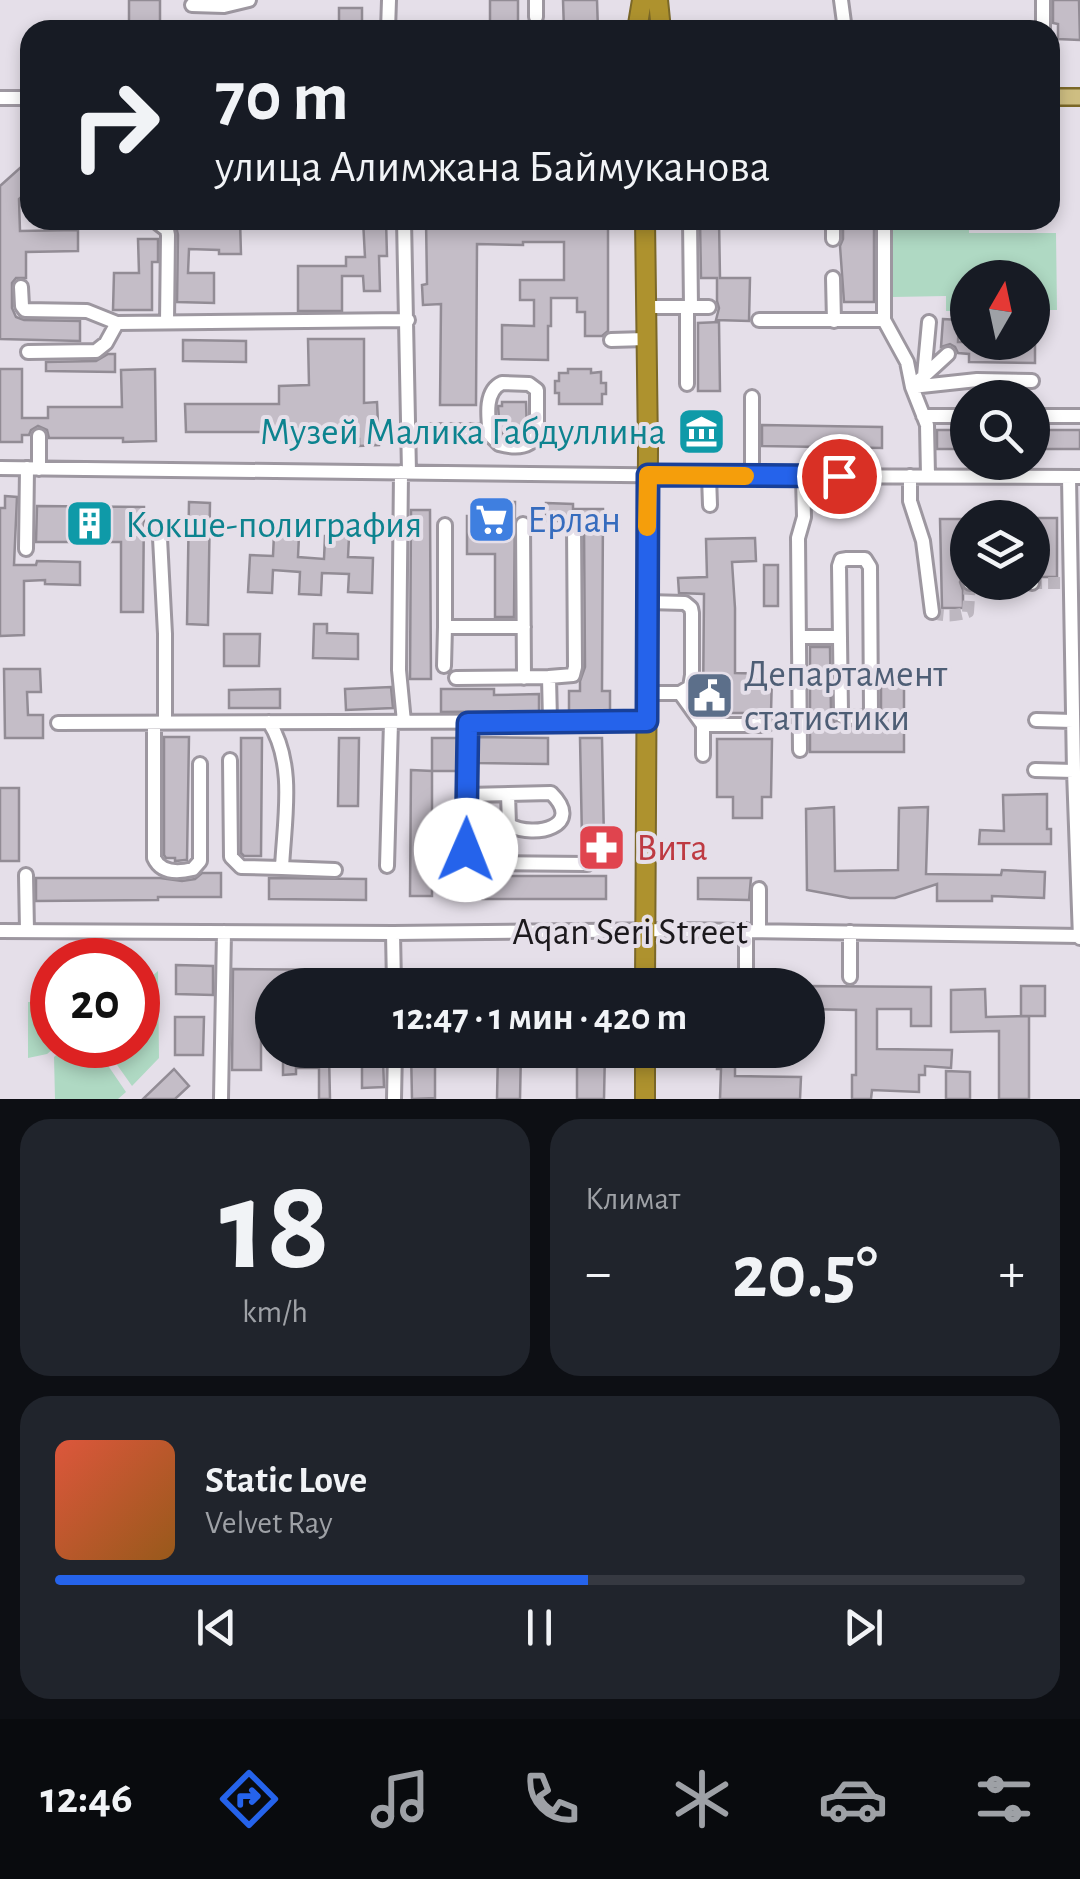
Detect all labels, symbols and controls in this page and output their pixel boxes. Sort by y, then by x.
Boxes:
icon: right [50,60,180,190]
text: 70 m [215,63,349,133]
text: улица Алимжана Баймуканова [215,145,770,190]
north arrow [950,260,1050,360]
map controls [950,260,1050,600]
button: search [950,380,1050,480]
museum icon: Музей Малика Габдуллина [675,405,727,457]
place label: Музей Малика Габдуллина [259,414,666,452]
pin [797,434,882,519]
icon: arrive [812,449,867,504]
supermarket icon: Ерлан [466,493,518,545]
building icon: Кокше-полиграфия [64,498,116,550]
button: layers [950,500,1050,600]
place label: Ерлан [527,502,621,540]
place label: Кокше-полиграфия [125,507,422,545]
place label: Департамент статистики [744,656,948,738]
public building icon: Департамент статистики [683,669,735,721]
position arrow [414,798,518,902]
pharmacy icon: Вита [575,821,627,873]
place label: Вита [636,830,708,868]
street label: Aqan Seri Street [512,914,748,952]
speed limit sign: 20 [30,938,160,1068]
text: 12:47 · 1 мин · 420 m [393,999,687,1037]
text: 18 [220,1163,330,1293]
text: Климат [585,1183,680,1215]
text: 20.5° [732,1236,878,1311]
text: − [585,1246,611,1301]
text: + [999,1246,1025,1301]
text: km/h [242,1296,308,1328]
text: Static Love [205,1462,367,1500]
text: Velvet Ray [205,1507,333,1539]
icon: previous [189,1600,244,1655]
icon: pause [512,1600,567,1655]
icon: next [836,1600,891,1655]
icon: directions [214,1764,284,1834]
icon: music [365,1764,435,1834]
icon: phone [516,1764,586,1834]
icon: climate [667,1764,737,1834]
icon: car [818,1764,888,1834]
icon: filters [969,1764,1039,1834]
text: 12:46 [41,1776,133,1821]

